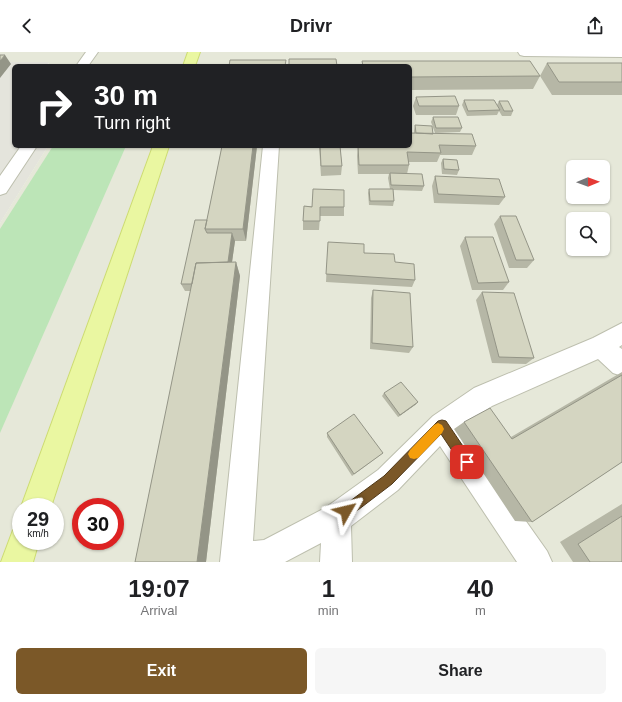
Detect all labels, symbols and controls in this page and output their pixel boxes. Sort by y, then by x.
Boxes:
icon: back [16,15,38,37]
icon: share [584,15,606,37]
text: Drivr [290,16,332,36]
icon: right [28,80,80,132]
text: 30 m [94,80,158,111]
text: Turn right [94,113,170,133]
north arrow [566,160,610,204]
map controls [566,160,610,256]
button: search [566,212,610,256]
pin [450,445,484,479]
icon: arrive [456,451,478,473]
position arrow [325,490,367,532]
speed limit sign: 30 [72,498,124,550]
text: 29 [27,508,49,530]
text: km/h [27,528,49,539]
text: 19:07 [128,575,190,602]
text: 1 [322,575,335,602]
text: 40 [467,575,494,602]
text: Arrival [141,603,177,618]
text: min [318,603,339,618]
text: m [475,603,486,618]
button: Exit [16,648,307,694]
button: Share [315,648,606,694]

